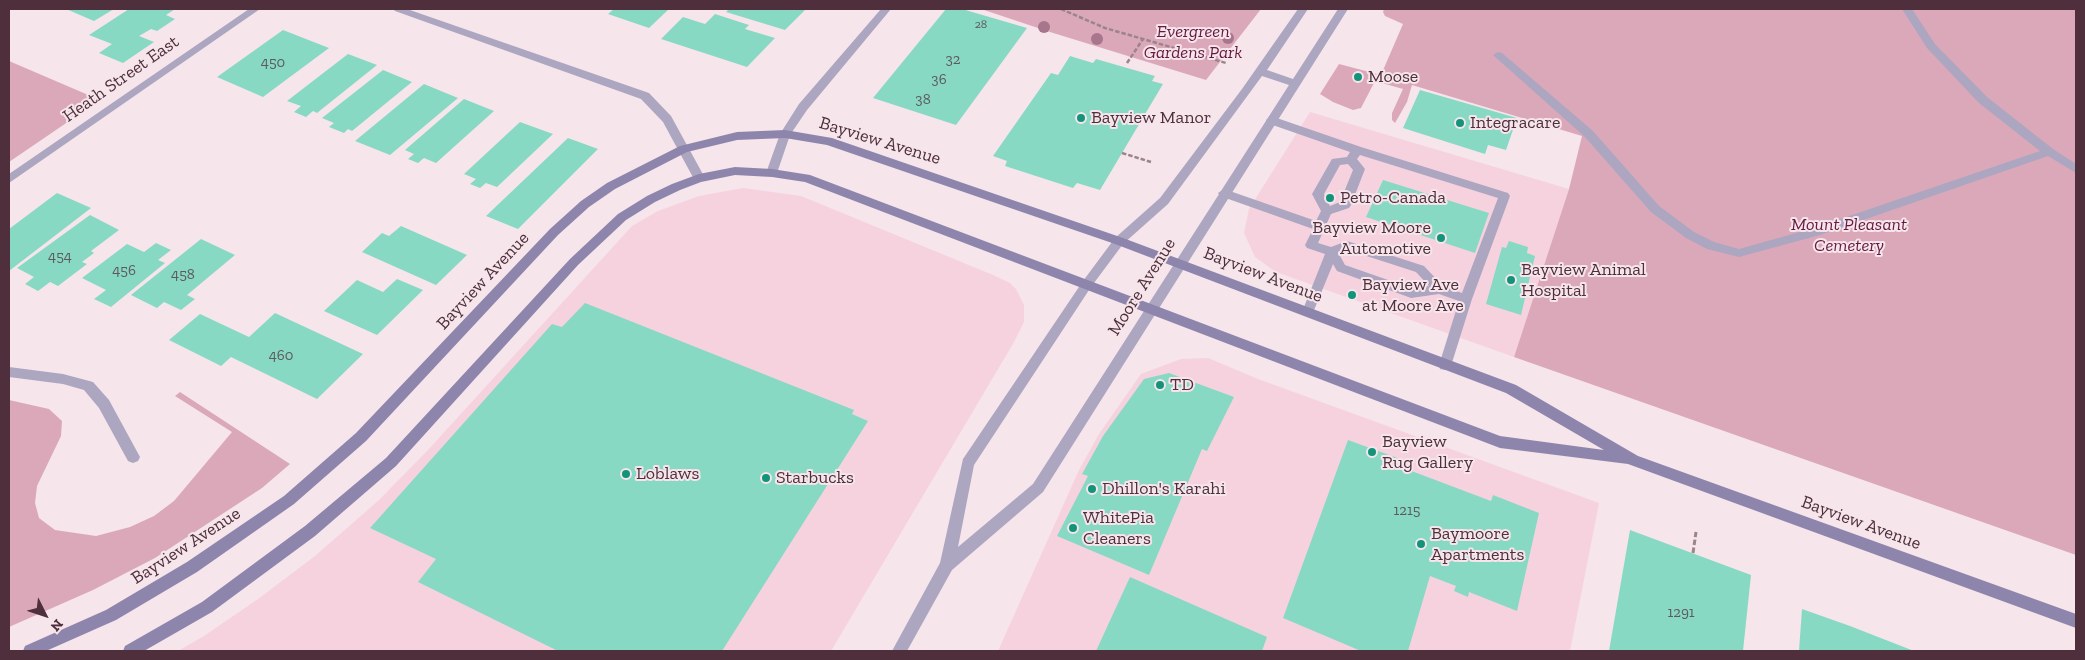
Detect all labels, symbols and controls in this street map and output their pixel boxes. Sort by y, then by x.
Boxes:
house number: 28 [975,18,987,32]
park label: Evergreen Gardens Park [1144,21,1242,64]
street label: Heath Street East [59,31,183,127]
house number: 32 [945,51,961,69]
house number: 450 [261,54,285,72]
place label: Moose [1368,66,1418,88]
house number: 36 [931,71,947,89]
marker: Moose [1352,71,1364,83]
house number: 38 [915,91,931,109]
place label: Bayview Manor [1091,107,1211,129]
street label: Bayview Avenue [817,112,943,170]
marker: Bayview Manor [1075,112,1087,124]
place label: Integracare [1470,112,1560,134]
marker: Integracare [1454,117,1466,129]
place label: Petro-Canada [1340,187,1446,209]
marker: Petro-Canada [1324,192,1336,204]
park label: Mount Pleasant Cemetery [1791,214,1907,256]
place label: Bayview Moore Automotive [1312,217,1431,260]
street label: Bayview Avenue [432,228,534,334]
marker: Bayview Moore Automotive [1435,232,1447,244]
street label: Moore Avenue [1103,234,1181,340]
street label: Bayview Avenue [1200,242,1326,308]
house number: 454 [48,248,72,266]
place label: Bayview Animal Hospital [1521,259,1646,302]
house number: 456 [112,262,136,280]
house number: 458 [171,266,195,284]
place label: Bayview Ave at Moore Ave [1362,274,1464,316]
marker: Bayview Animal Hospital [1505,274,1517,286]
marker: Bayview Ave at Moore Ave [1346,289,1358,301]
house number: 460 [269,347,293,365]
place label: TD [1170,374,1194,396]
marker: TD [1154,379,1166,391]
place label: Bayview Rug Gallery [1382,431,1473,474]
marker: Bayview Rug Gallery [1366,446,1378,458]
place label: Loblaws [636,463,699,485]
place label: Starbucks [776,467,854,489]
marker: Loblaws [620,468,632,480]
marker: Starbucks [760,472,772,484]
place label: Dhillon's Karahi [1102,478,1225,500]
marker: Dhillon's Karahi [1086,483,1098,495]
street label: Bayview Avenue [1798,491,1924,555]
house number: 1215 [1394,502,1420,520]
street label: Bayview Avenue [127,503,245,589]
place label: WhitePia Cleaners [1083,507,1154,550]
marker: WhitePia Cleaners [1067,522,1079,534]
place label: Baymoore Apartments [1431,523,1524,566]
marker: Baymoore Apartments [1415,538,1427,550]
north arrow [20,590,70,640]
house number: 1291 [1667,604,1695,622]
text: N [47,616,67,635]

